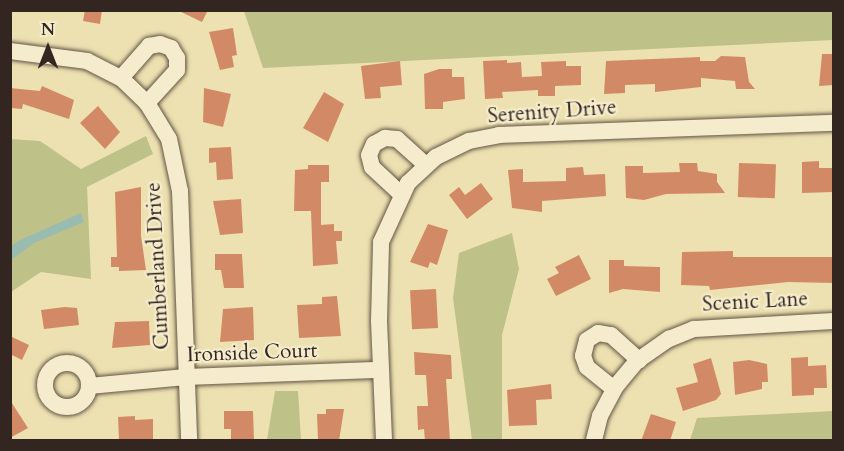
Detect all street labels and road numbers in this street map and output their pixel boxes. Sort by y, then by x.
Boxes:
street label: Serenity Drive [487,95,617,129]
street label: Cumberland Drive [141,182,175,350]
street label: Scenic Lane [701,287,809,317]
street label: Ironside Court [186,338,318,368]

